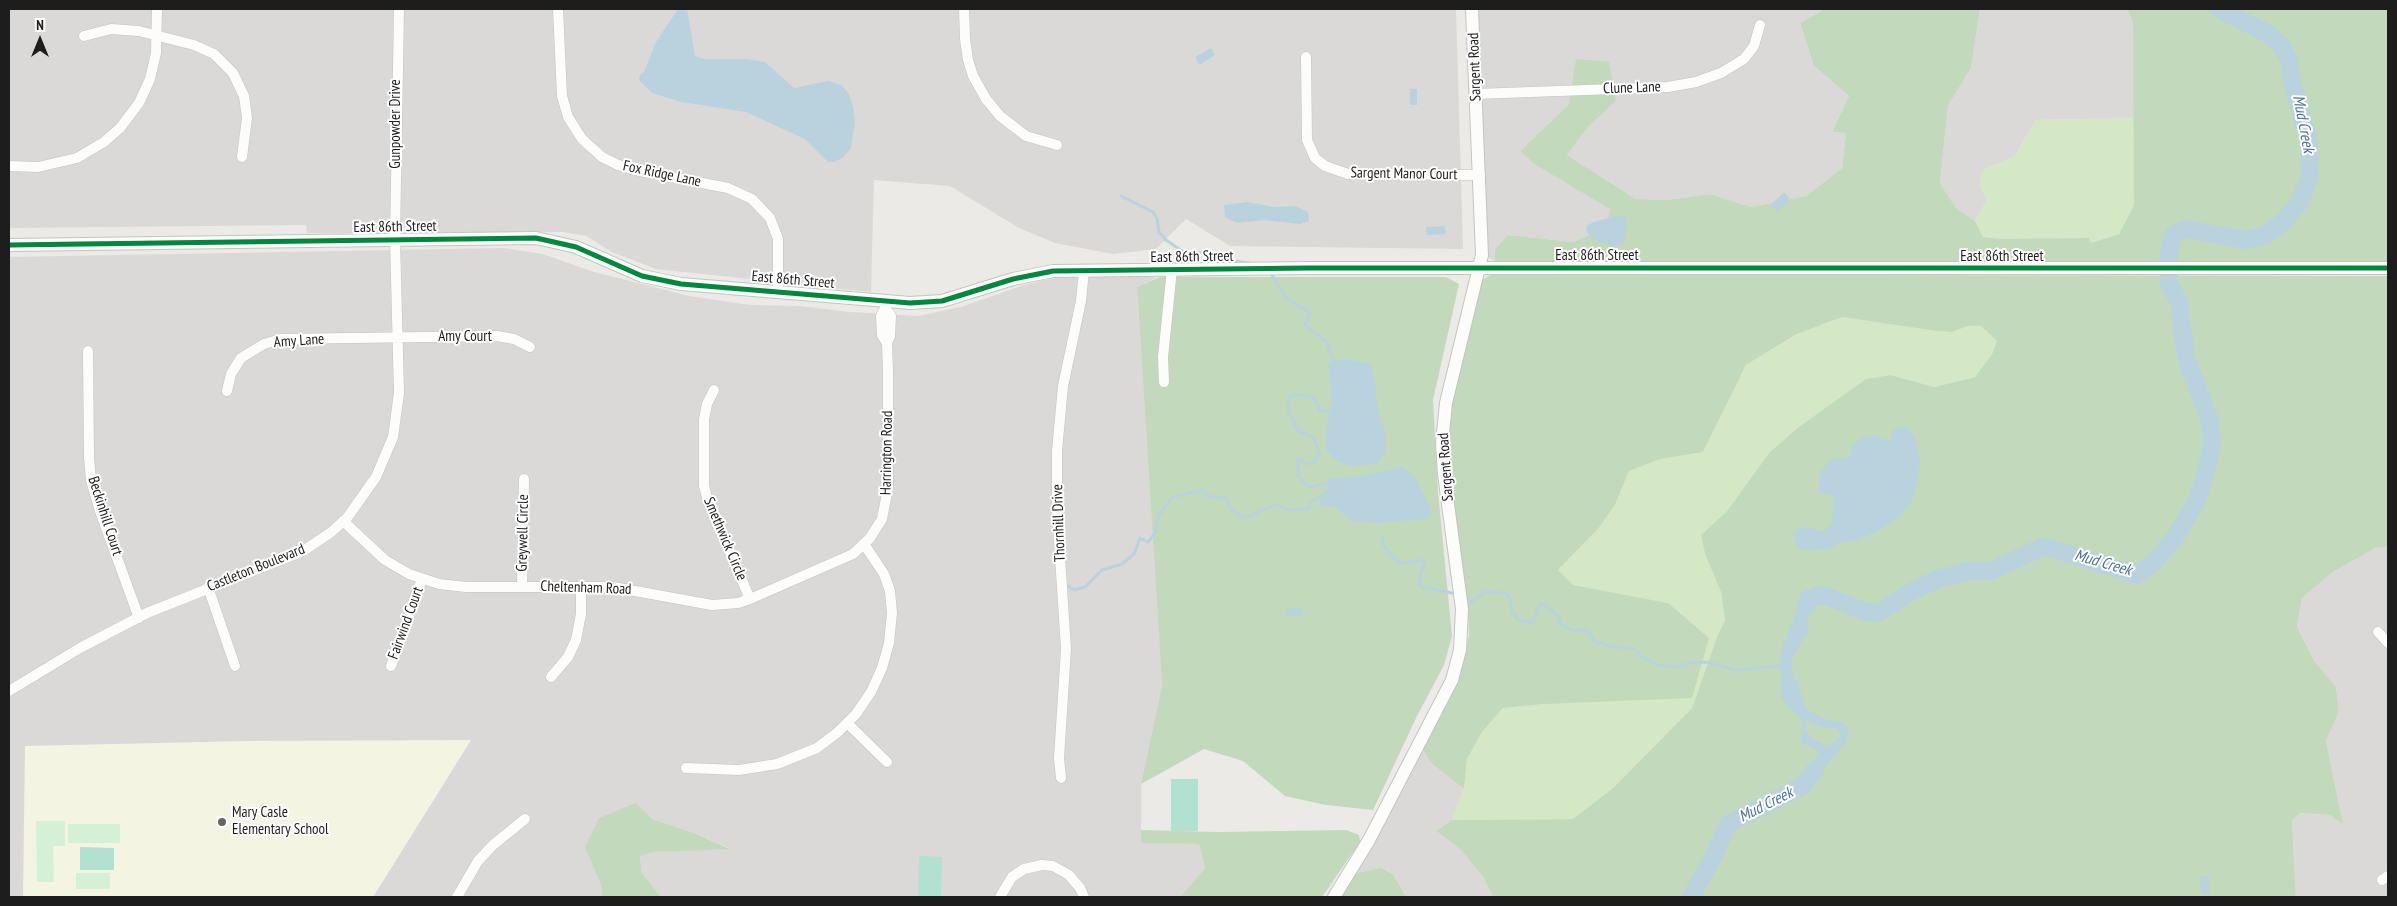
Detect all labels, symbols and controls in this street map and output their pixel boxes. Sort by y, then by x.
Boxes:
north arrow [15,15,65,65]
text: N [36,16,44,34]
street label: Sargent Road [1465,32,1485,102]
street label: Clune Lane [1603,78,1661,98]
street label: Gunpowder Drive [387,79,405,169]
water label: Mud Creek [2288,94,2318,154]
street label: Fox Ridge Lane [621,157,703,191]
street label: Sargent Manor Court [1350,164,1458,184]
street label: East 86th Street [353,217,437,237]
street label: East 86th Street [1150,247,1234,267]
street label: East 86th Street [1555,247,1639,265]
street label: East 86th Street [1960,248,2044,266]
street label: East 86th Street [751,267,835,293]
street label: Amy Court [438,328,492,346]
street label: Amy Lane [273,330,325,352]
street label: Harrington Road [877,411,897,495]
street label: Sargent Road [1435,432,1457,502]
street label: Beckinhill Court [84,474,126,558]
street label: Thornhill Drive [1049,484,1069,562]
street label: Greywell Circle [513,494,533,572]
street label: Smethwick Circle [699,495,751,583]
street label: Castleton Boulevard [205,540,307,596]
water label: Mud Creek [2072,546,2134,580]
street label: Cheltenham Road [540,577,632,599]
street label: Fairwind Court [385,584,427,662]
water label: Mud Creek [1736,783,1796,827]
place label: Mary Casle Elementary School [232,804,329,839]
marker: Mary Casle Elementary School [216,816,228,828]

